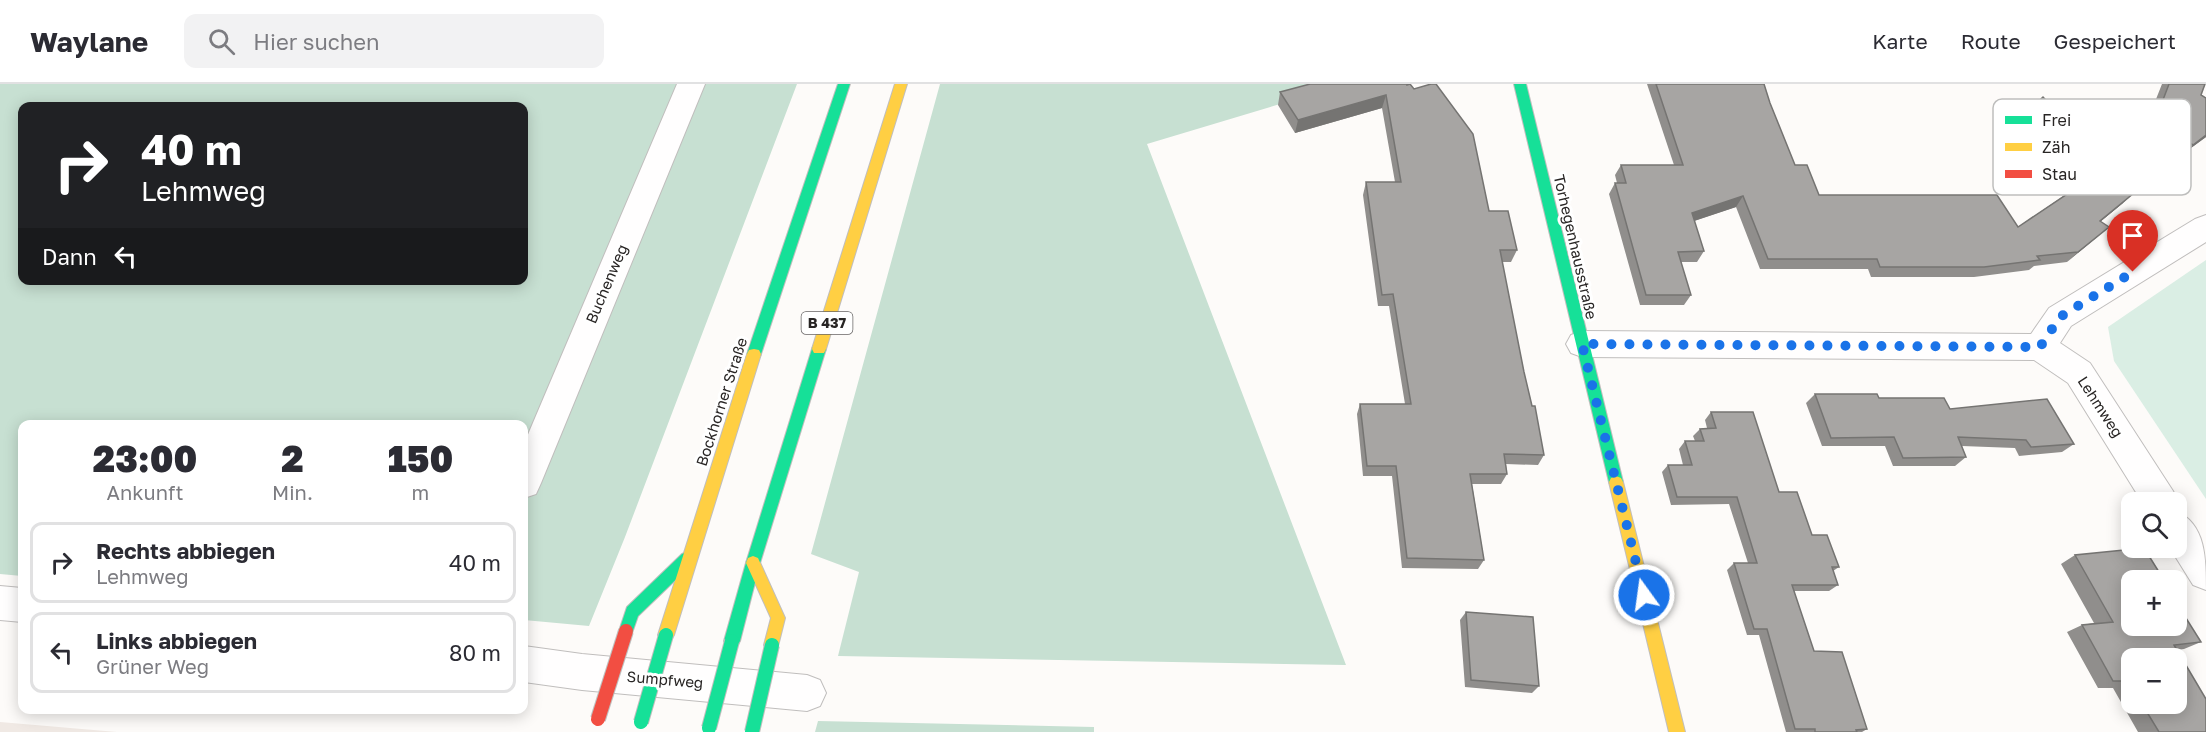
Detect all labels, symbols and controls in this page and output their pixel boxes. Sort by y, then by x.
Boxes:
search box [184,14,604,68]
text: Waylane [30,25,148,58]
icon: search [205,25,238,58]
text: Hier suchen [253,28,380,55]
text: Karte [1872,28,1928,54]
text: Route [1961,28,2021,54]
text: Gespeichert [2054,28,2176,54]
legend [1993,99,2191,195]
text: Frei [2042,110,2071,130]
text: 40 m [141,124,242,174]
icon: right [42,126,120,204]
text: Zäh [2042,137,2070,157]
text: Stau [2042,164,2077,184]
street label: Torhegenhausstraße [1551,173,1601,321]
text: Lehmweg [141,175,266,207]
pin [2107,210,2158,272]
icon: arrive [2116,219,2149,252]
icon: left [109,240,142,273]
street label: Buchenweg [581,241,631,326]
text: Dann [42,243,97,270]
road number: B 437 [802,312,852,334]
street label: Bockhorner Straße [692,335,750,468]
street label: Lehmweg [2074,372,2127,440]
text: 23:00 [93,437,197,480]
text: 2 [281,437,304,480]
text: 150 [388,437,453,480]
text: Ankunft [107,480,183,504]
text: Min. [272,480,313,504]
text: m [412,480,429,504]
map controls [2121,492,2187,714]
button: search [2121,492,2187,558]
text: Rechts abbiegen [96,537,275,564]
icon: right [45,546,78,579]
text: 40 m [449,549,501,576]
position arrow [1612,563,1676,627]
text: Lehmweg [96,564,189,588]
button: + [2121,570,2187,636]
text: Links abbiegen [96,627,257,654]
icon: left [45,636,78,669]
text: 80 m [449,639,501,666]
button: − [2121,648,2187,714]
text: Grüner Weg [96,654,209,678]
street label: Sumpfweg [626,667,704,691]

